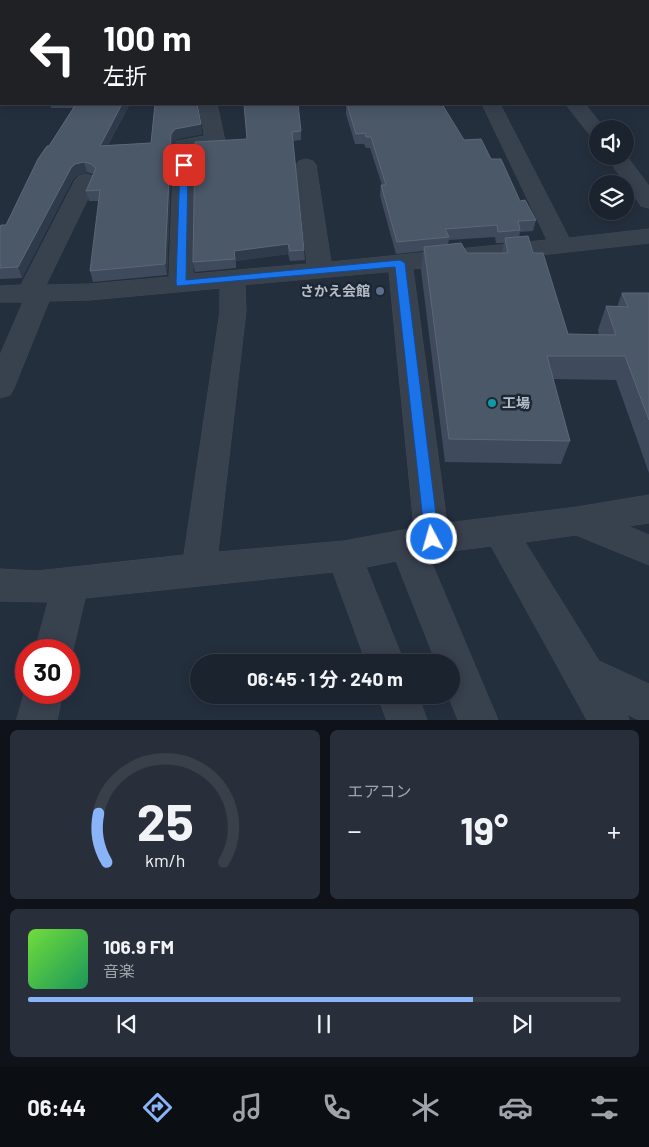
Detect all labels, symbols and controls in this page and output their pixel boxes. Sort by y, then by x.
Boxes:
text: 100 m [103,16,192,58]
icon: left [20,20,85,85]
text: 左折 [103,62,147,88]
map controls [589,120,634,220]
button: sound [589,120,634,165]
pin [163,144,205,186]
icon: arrive [170,151,198,179]
button: layers [589,175,634,220]
place label: さかえ会館 [300,282,370,299]
marker: さかえ会館 [374,285,386,297]
place label: 工場 [502,394,530,411]
marker: 工場 [486,397,498,409]
position arrow [405,512,457,564]
speed limit sign: 30 [15,639,80,704]
text: 06:45 · 1 分 · 240 m [247,667,403,690]
text: エアコン [348,781,412,800]
text: 25 [136,789,193,851]
text: 19° [460,807,508,853]
text: − [348,813,362,847]
text: + [607,813,621,847]
text: km/h [145,849,185,871]
text: 106.9 FM [103,935,174,958]
text: 音楽 [103,961,135,980]
icon: previous [113,1010,141,1038]
icon: pause [310,1010,338,1038]
icon: next [508,1010,536,1038]
icon: directions [140,1090,175,1125]
icon: music [230,1090,265,1125]
icon: phone [319,1090,354,1125]
icon: climate [408,1090,443,1125]
icon: car [498,1090,533,1125]
icon: filters [587,1090,622,1125]
text: 06:44 [27,1094,86,1120]

